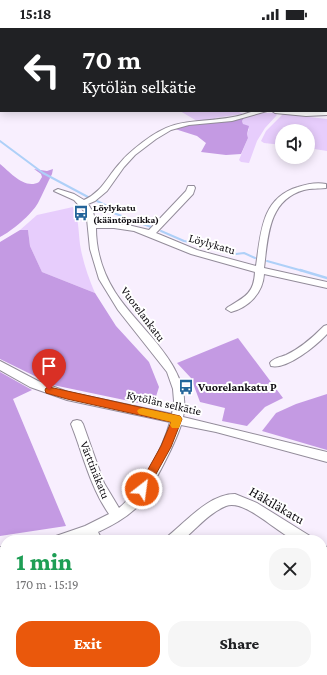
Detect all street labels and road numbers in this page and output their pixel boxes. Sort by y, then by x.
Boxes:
street label: Löylykatu [187,231,237,257]
street label: Vuorelankatu [118,284,169,345]
street label: Kytölän selkätie [125,388,203,418]
street label: Värttinäkatu [77,439,113,501]
street label: Häkiläkatu [246,483,308,528]

